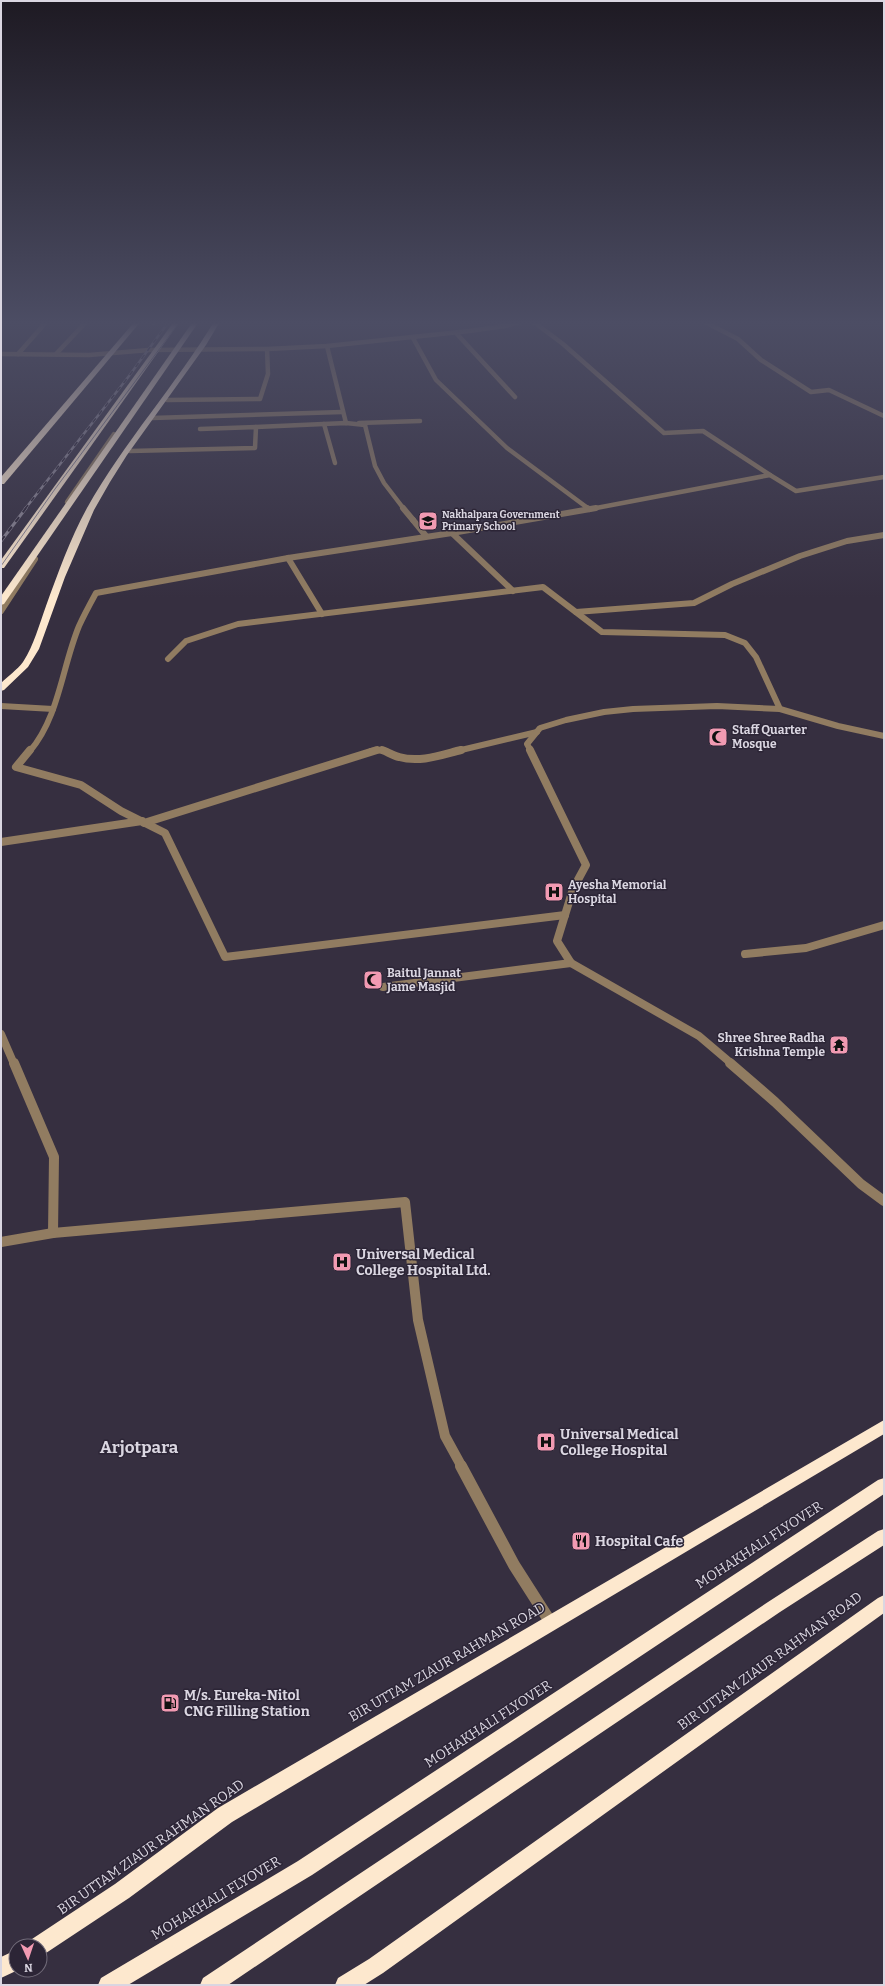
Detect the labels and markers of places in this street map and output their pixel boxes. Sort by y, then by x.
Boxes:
place label: Nakhalpara Government Primary School [442,509,560,533]
school or university icon: Nakhalpara Government Primary School [417,510,439,532]
place label: Staff Quarter Mosque [732,723,807,751]
mosque icon: Staff Quarter Mosque [707,726,729,748]
place label: Ayesha Memorial Hospital [568,878,667,906]
hospital icon: Ayesha Memorial Hospital [543,881,565,903]
place label: Baitul Jannat Jame Masjid [386,966,461,995]
mosque icon: Baitul Jannat Jame Masjid [362,969,384,991]
place label: Shree Shree Radha Krishna Temple [718,1031,825,1059]
temple icon: Shree Shree Radha Krishna Temple [828,1034,850,1056]
place label: Universal Medical College Hospital Ltd. [356,1246,490,1279]
hospital icon: Universal Medical College Hospital Ltd. [331,1251,353,1273]
place label: Universal Medical College Hospital [560,1426,679,1459]
hospital icon: Universal Medical College Hospital [535,1431,557,1453]
restaurant icon: Hospital Cafe [570,1530,592,1552]
place label: Hospital Cafe [595,1533,683,1550]
place label: M/s. Eureka-Nitol CNG Filling Station [184,1687,310,1720]
fuel station icon: M/s. Eureka-Nitol CNG Filling Station [159,1692,181,1714]

